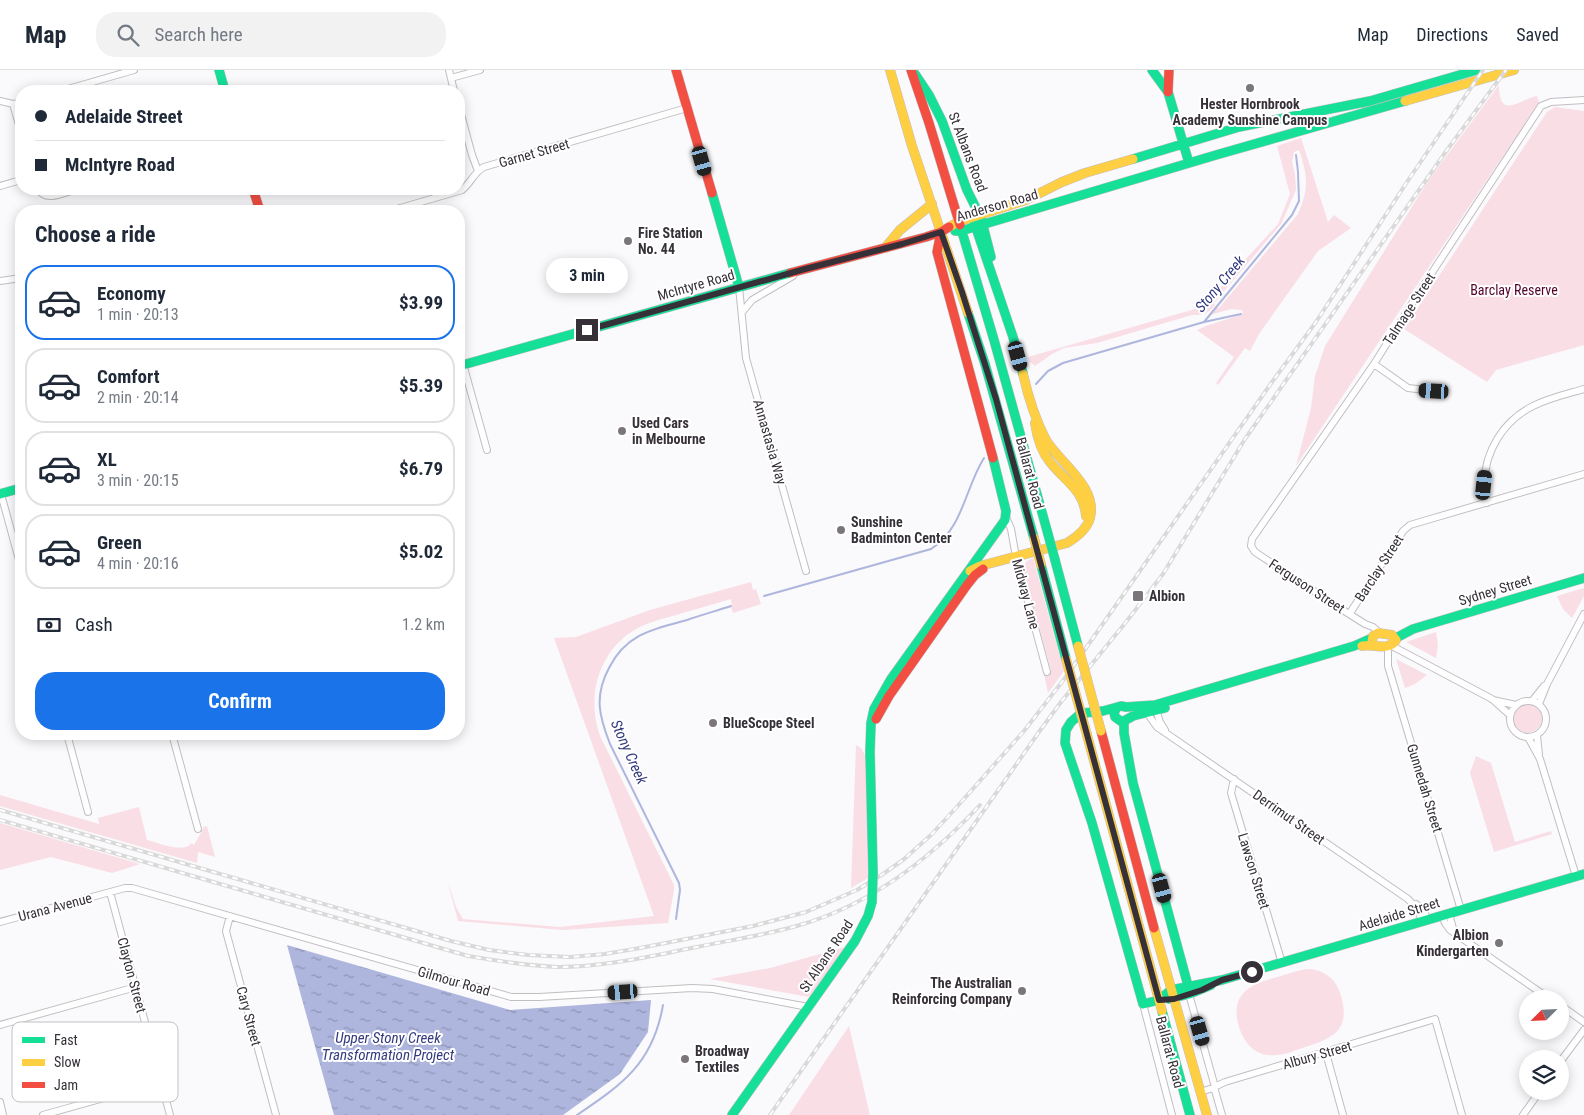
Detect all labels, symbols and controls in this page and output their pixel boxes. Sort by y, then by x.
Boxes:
search box [96,12,446,57]
text: Map [25,21,66,49]
icon: search [114,21,142,49]
text: Search here [154,23,243,46]
text: Map [1357,24,1388,45]
text: Directions [1416,24,1488,45]
text: Saved [1516,24,1559,45]
marker: Hester Hornbrook Academy Sunshine Campus [1244,82,1256,94]
place label: Hester Hornbrook Academy Sunshine Campus [1173,96,1327,128]
text: Adelaide Street [65,105,182,128]
street label: St Albans Road [945,110,991,194]
street label: Garnet Street [497,135,571,171]
car [690,145,713,177]
text: McIntyre Road [65,153,175,176]
street label: Anderson Road [954,186,1040,224]
text: Choose a ride [35,222,156,247]
place label: Fire Station No. 44 [638,225,703,257]
marker: Fire Station No. 44 [622,235,634,247]
water label: Stony Creek [1191,252,1249,316]
callout: 3 min [546,258,628,292]
text: 3 min [569,266,605,285]
street label: McIntyre Road [656,266,736,304]
street label: Talmage Street [1380,270,1438,348]
icon: car [37,280,82,325]
text: Economy [97,282,166,305]
park label: Barclay Reserve [1470,282,1558,298]
text: $3.99 [399,291,443,314]
text: 1 min · 20:13 [97,305,179,324]
route end [576,319,598,341]
car [1006,340,1029,372]
icon: car [37,363,82,408]
text: Comfort [97,365,160,388]
text: $5.39 [399,374,443,397]
car [1418,383,1449,399]
text: 2 min · 20:14 [97,388,179,407]
street label: Annastasia Way [750,398,790,487]
place label: Used Cars in Melbourne [632,415,706,447]
marker: Used Cars in Melbourne [616,425,628,437]
street label: Ballarat Road [1013,435,1047,511]
icon: car [37,446,82,491]
text: XL [97,448,117,471]
text: $6.79 [399,457,443,480]
car [1474,469,1493,501]
text: 3 min · 20:15 [97,471,179,490]
place label: Sunshine Badminton Center [851,514,952,546]
marker: Sunshine Badminton Center [835,524,847,536]
icon: car [37,529,82,574]
text: Green [97,531,142,554]
street label: Barclay Street [1351,532,1407,604]
text: $5.02 [399,540,443,563]
text: 4 min · 20:16 [97,554,179,573]
street label: Ferguson Street [1266,556,1348,616]
street label: Midway Lane [1009,557,1043,631]
street label: Sydney Street [1457,571,1533,609]
place label: Albion [1149,588,1185,604]
marker: Albion [1131,589,1145,603]
icon: cash [35,611,63,639]
text: Cash [75,613,113,636]
text: 1.2 km [402,615,445,634]
button: Confirm [35,672,445,730]
place label: BlueScope Steel [723,715,815,731]
water label: Stony Creek [607,717,651,787]
marker: BlueScope Steel [707,717,719,729]
street label: Gunnedah Street [1404,742,1446,834]
street label: Derrimut Street [1250,786,1328,848]
street label: Lawson Street [1235,831,1273,911]
car [1150,872,1173,904]
street label: Urana Avenue [16,889,94,925]
street label: Adelaide Street [1356,894,1442,934]
street label: St Albans Road [796,917,856,995]
place label: Albion Kindergarten [1416,927,1489,959]
street label: Clayton Street [114,936,150,1014]
marker: Albion Kindergarten [1493,937,1505,949]
route start [1241,961,1263,983]
street label: Gilmour Road [416,963,492,999]
place label: The Australian Reinforcing Company [892,975,1013,1007]
car [607,983,638,1001]
street label: Cary Street [233,985,265,1047]
marker: The Australian Reinforcing Company [1016,985,1028,997]
north arrow [1519,990,1569,1040]
map controls [1519,990,1569,1100]
street label: Ballarat Road [1153,1014,1187,1090]
car [1188,1015,1211,1047]
legend [12,1022,178,1102]
water label: Upper Stony Creek Transformation Project [322,1029,455,1064]
text: Fast [54,1032,78,1048]
street label: Albury Street [1281,1037,1353,1073]
place label: Broadway Textiles [695,1043,750,1075]
button: layers [1519,1050,1569,1100]
marker: Broadway Textiles [679,1053,691,1065]
text: Slow [54,1054,81,1070]
text: Jam [54,1077,78,1093]

